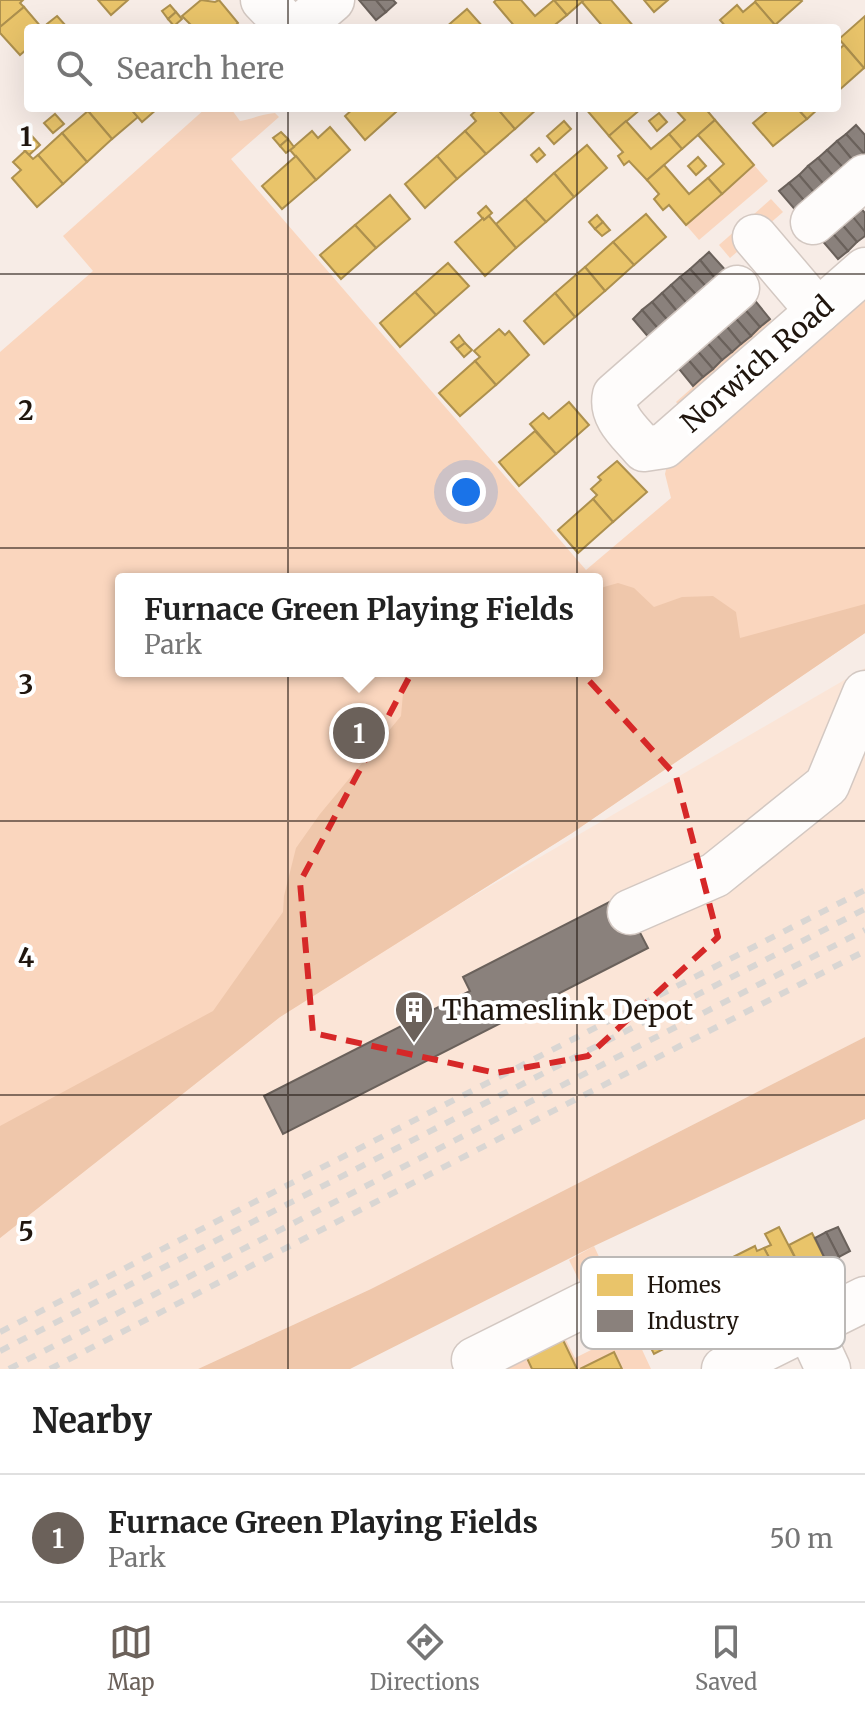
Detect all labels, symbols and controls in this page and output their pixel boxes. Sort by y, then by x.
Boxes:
search box [24,24,841,112]
icon: search [52,46,96,90]
text: Search here [116,49,284,87]
text: 1 [20,120,32,153]
street label: Norwich Road [673,288,841,440]
text: 2 [18,394,34,427]
your location [446,472,486,512]
popup [115,573,603,677]
text: Furnace Green Playing Fields [144,590,574,628]
text: Park [144,628,202,661]
text: 3 [19,668,33,701]
pin: 1 [333,703,385,763]
text: 4 [18,941,35,974]
building icon: Thameslink Depot [393,989,435,1044]
place label: Thameslink Depot [442,992,693,1028]
text: 5 [18,1215,34,1248]
legend [581,1257,845,1349]
text: Homes [647,1271,721,1299]
text: Industry [647,1307,739,1335]
text: Nearby [32,1400,152,1442]
text: Furnace Green Playing Fields [108,1503,538,1541]
text: 1 [52,1522,64,1555]
text: 50 m [769,1522,833,1555]
text: Park [108,1541,166,1574]
tab: Map [108,1620,155,1696]
tab: Directions [370,1620,480,1696]
tab: Saved [695,1620,757,1696]

